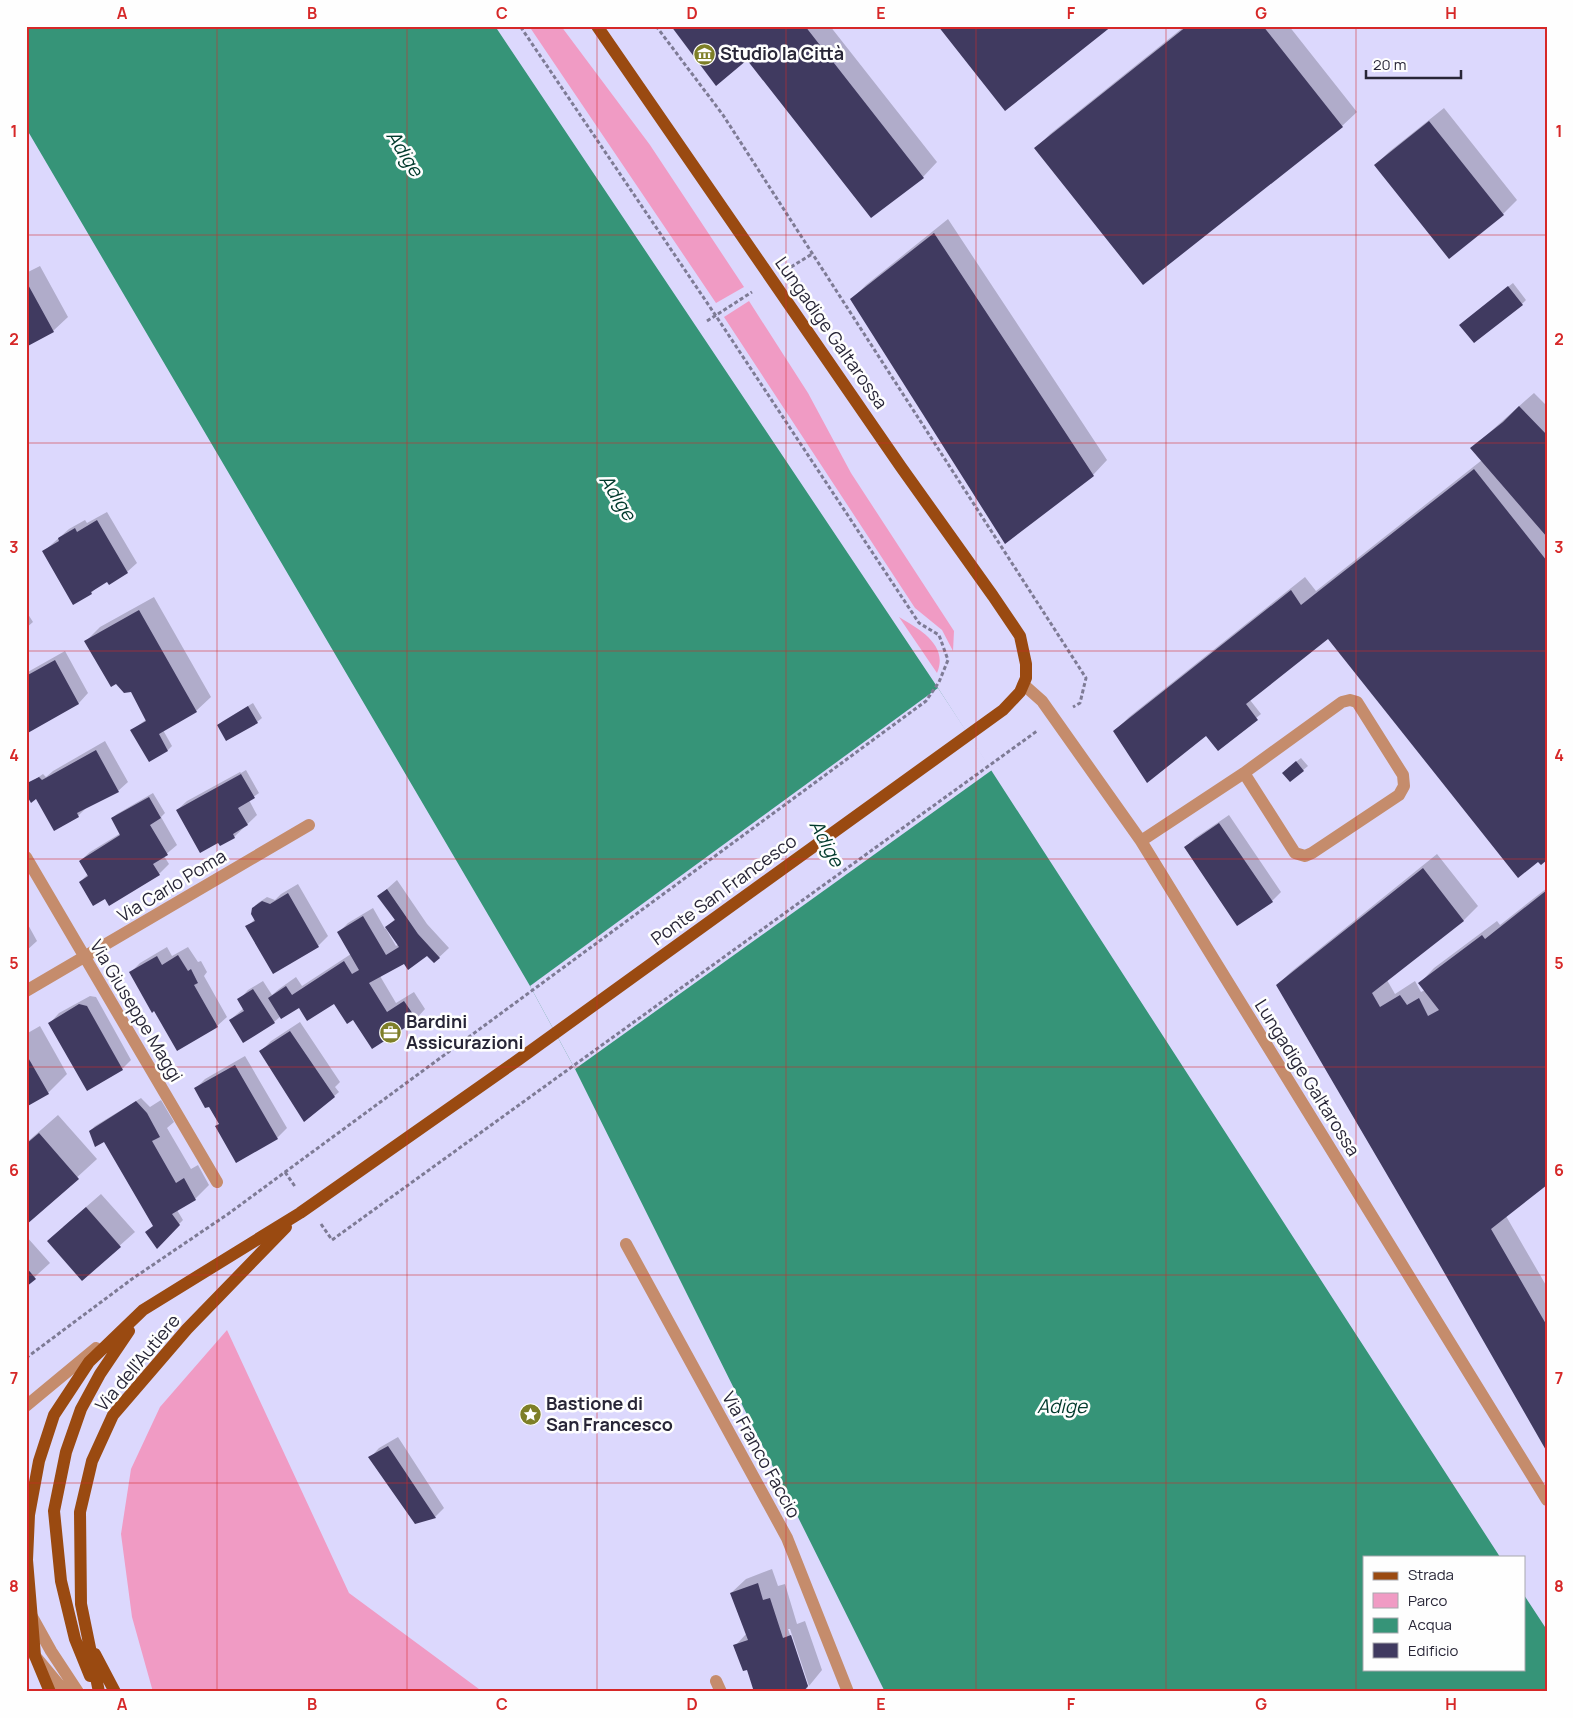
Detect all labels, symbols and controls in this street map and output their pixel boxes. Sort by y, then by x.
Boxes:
text: A [117,2,128,24]
text: B [307,2,317,24]
text: C [496,2,508,24]
text: D [686,2,698,24]
text: E [876,2,886,24]
text: F [1067,2,1076,24]
text: G [1255,2,1267,24]
text: H [1445,2,1457,24]
place label: Studio la Città [720,41,844,65]
museum icon: Studio la Città [692,42,716,66]
scale bar [1366,48,1460,80]
text: 20 m [1373,54,1406,75]
text: 1 [10,120,18,142]
text: 1 [1555,120,1563,142]
water label: Adige [381,125,430,183]
street label: Lungadige Galtarossa [770,252,893,413]
text: 2 [9,328,19,350]
text: 2 [1554,328,1564,350]
water label: Adige [594,469,643,527]
text: 3 [9,536,19,558]
text: 3 [1554,536,1564,558]
text: 4 [9,744,19,766]
text: 4 [1554,744,1564,766]
water label: Adige [804,815,851,873]
street label: Ponte San Francesco [646,828,801,950]
street label: Via Carlo Poma [113,843,230,927]
street label: Via Giuseppe Maggi [85,935,189,1086]
text: 5 [9,952,19,974]
text: 5 [1554,952,1564,974]
street label: Lungadige Galtarossa [1250,994,1366,1160]
place label: Bardini Assicurazioni [406,1009,524,1054]
office icon: Bardini Assicurazioni [378,1020,402,1044]
text: 6 [9,1159,19,1181]
text: 6 [1554,1159,1564,1181]
street label: Via dell'Autiere [90,1309,185,1416]
text: 7 [10,1367,18,1389]
text: 7 [1555,1367,1563,1389]
street label: Via Franco Faccio [717,1387,807,1522]
place label: Bastione di San Francesco [546,1391,673,1436]
water label: Adige [1037,1393,1089,1419]
place icon: Bastione di San Francesco [518,1402,542,1426]
legend [1363,1556,1526,1670]
text: Strada [1408,1564,1454,1585]
text: 8 [9,1575,19,1597]
text: 8 [1554,1575,1564,1597]
text: Parco [1408,1590,1447,1611]
text: Acqua [1408,1614,1452,1635]
text: Edificio [1408,1640,1459,1661]
text: A [117,1693,128,1715]
text: B [307,1693,317,1715]
text: C [496,1693,508,1715]
text: D [686,1693,698,1715]
text: E [876,1693,886,1715]
text: F [1067,1693,1076,1715]
text: G [1255,1693,1267,1715]
text: H [1445,1693,1457,1715]

